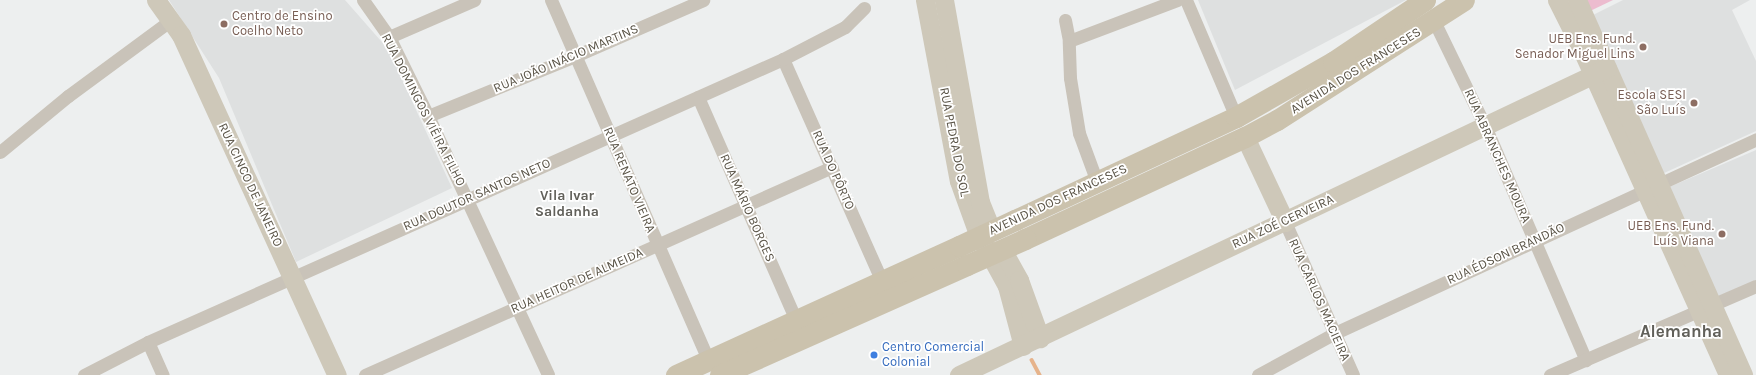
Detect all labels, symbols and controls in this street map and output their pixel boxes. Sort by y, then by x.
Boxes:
place label: Centro de Ensino Coelho Neto [232,9,333,40]
marker: Centro de Ensino Coelho Neto [219,19,229,29]
street label: RUA JOÃO INÁCIO MARTINS [491,21,641,97]
street label: AVENIDA DOS FRANCESES [1288,24,1424,118]
street label: RUA DOMINGOS VIÊIRA FILHO [378,31,468,189]
place label: UEB Ens. Fund. Senador Miguel Lins [1515,32,1635,63]
marker: UEB Ens. Fund. Senador Miguel Lins [1638,42,1648,52]
street label: RUA PEDRA DO SOL [936,86,972,198]
street label: RUA ABRANCHES MOURA [1460,87,1534,225]
place label: Escola SESI São Luís [1618,88,1686,119]
marker: Escola SESI São Luís [1689,98,1699,108]
street label: RUA CINCO DE JANEIRO [214,121,286,249]
street label: RUA RENATO VIEIRA [600,125,658,235]
street label: RUA DO PÔRTO [808,128,858,212]
street label: RUA MÁRIO BORGES [716,152,778,264]
street label: RUA DOUTOR SANTOS NETO [401,155,553,235]
street label: AVENIDA DOS FRANCESES [986,161,1130,239]
district label: Vila Ivar Saldanha [535,188,599,220]
street label: RUA ZOÉ CERVEIRA [1230,192,1336,252]
place label: UEB Ens. Fund. Luís Viana [1627,219,1714,250]
street label: RUA ÉDSON BRANDÃO [1445,220,1567,288]
marker: UEB Ens. Fund. Luís Viana [1717,229,1727,239]
street label: RUA CARLOS MACIEIRA [1285,236,1353,364]
street label: RUA HEITOR DE ALMEIDA [508,245,646,317]
district label: Alemanha [1640,322,1722,342]
place label: Centro Comercial Colonial [882,340,984,371]
marker: Centro Comercial Colonial [869,350,879,360]

